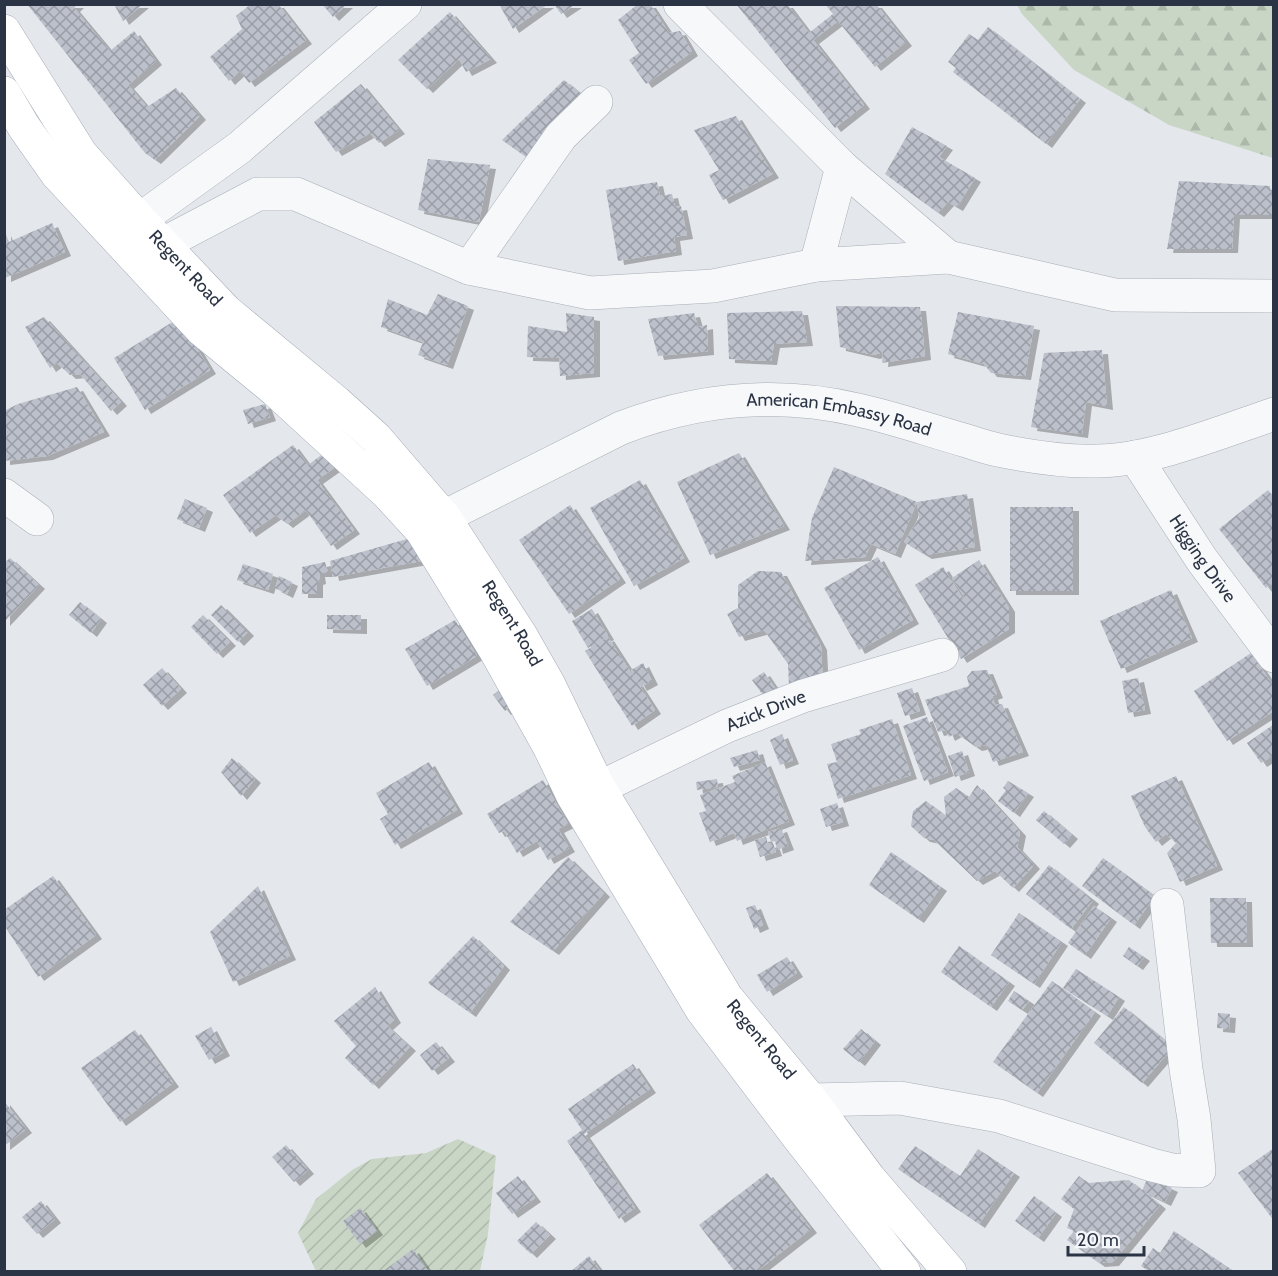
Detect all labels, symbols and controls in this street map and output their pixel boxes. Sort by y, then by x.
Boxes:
street label: Regent Road [144,225,227,311]
street label: American Embassy Road [746,389,934,441]
street label: Higging Drive [1164,511,1241,607]
street label: Regent Road [477,576,547,670]
street label: Azick Drive [723,685,809,736]
street label: Regent Road [722,995,800,1084]
scale bar [1068,1219,1144,1257]
text: 20 m [1077,1229,1119,1251]

